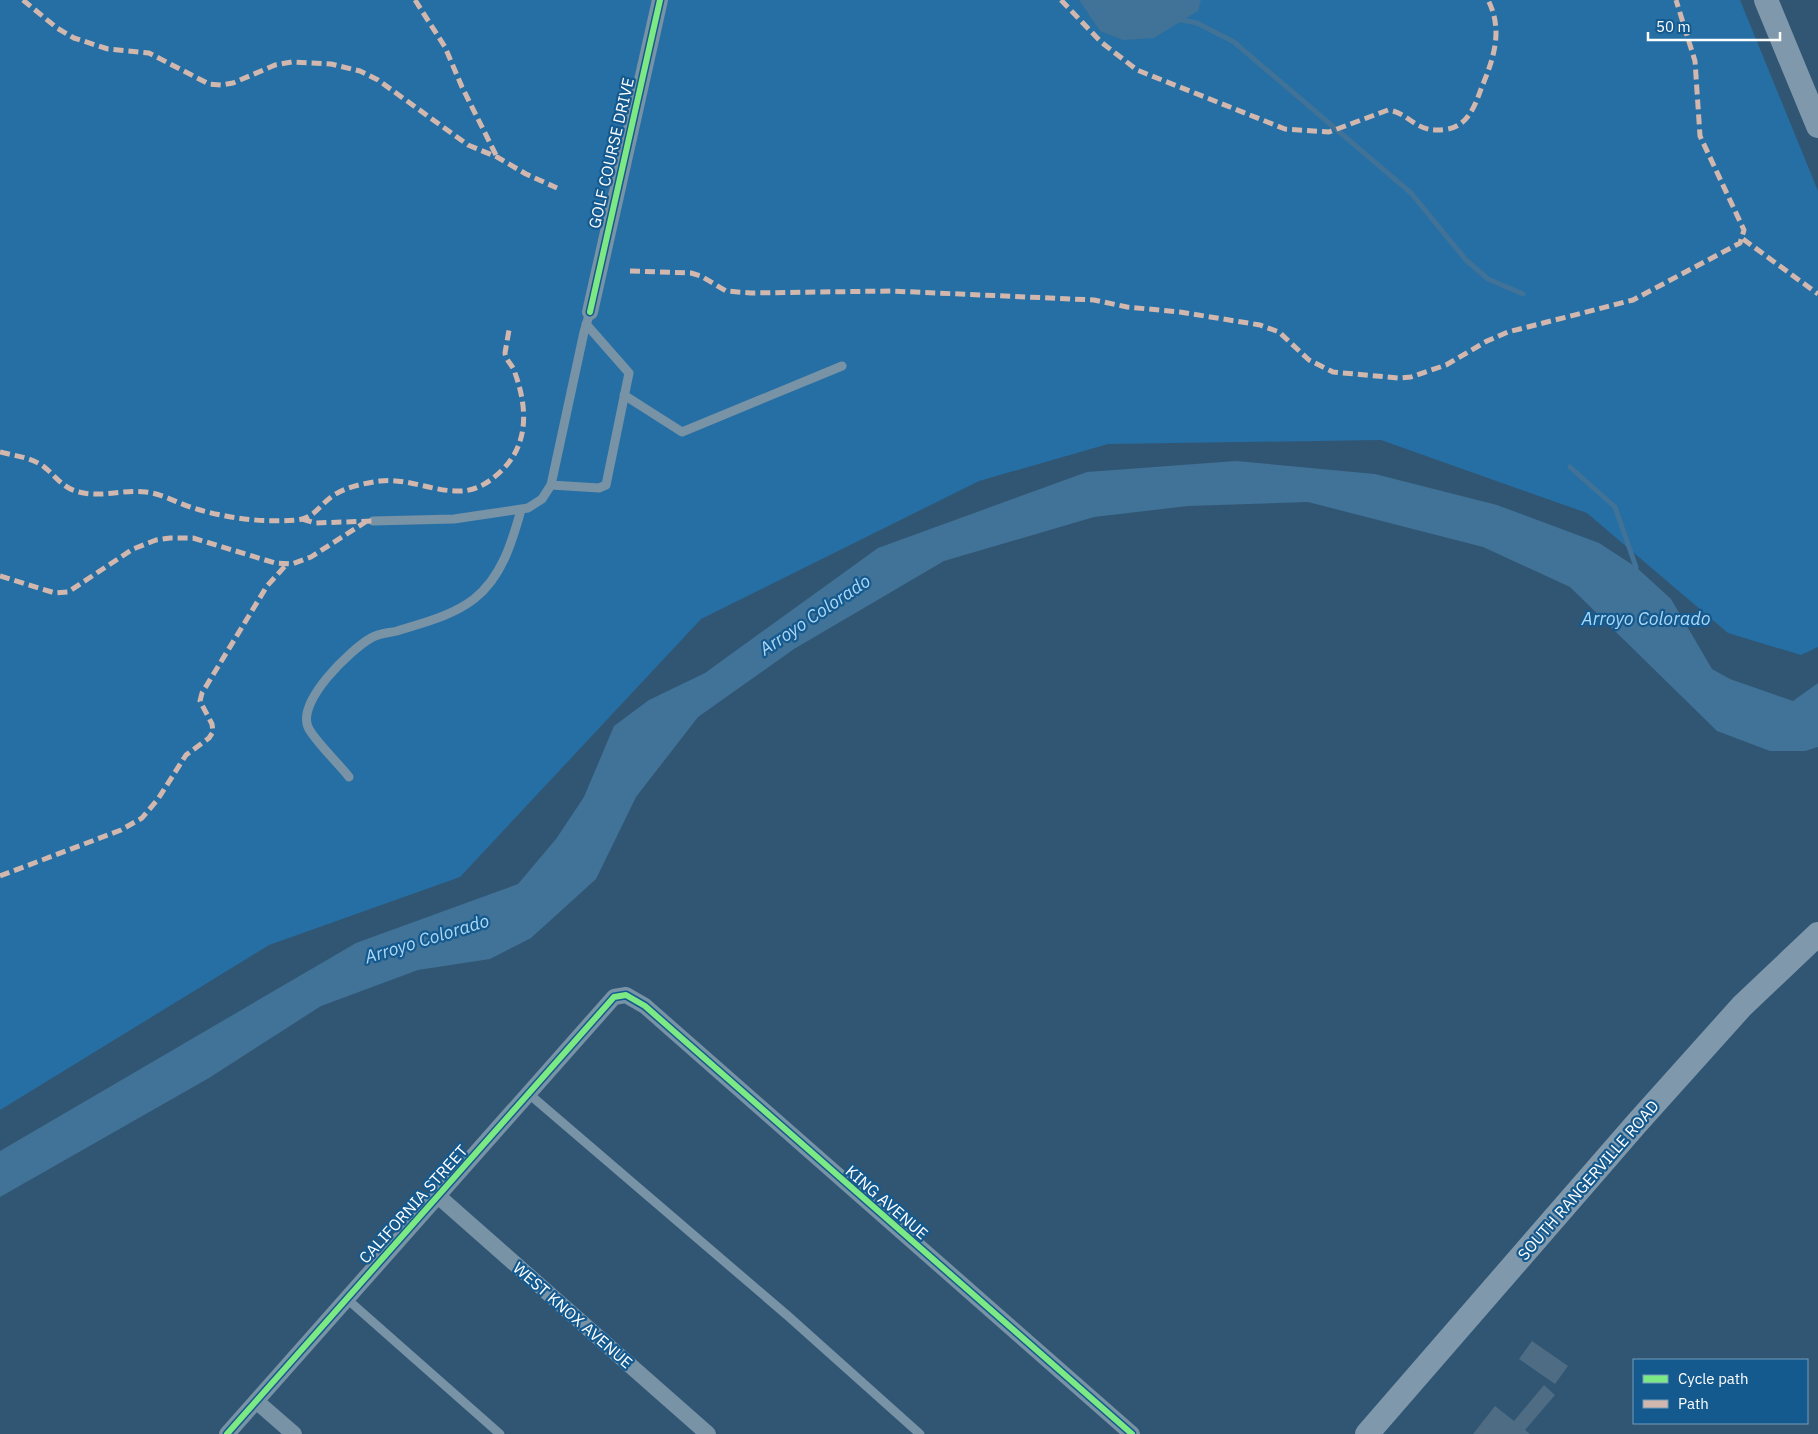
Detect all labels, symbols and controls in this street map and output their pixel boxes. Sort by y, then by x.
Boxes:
scale bar [1648,10,1780,42]
text: 50 m [1656,17,1691,36]
street label: GOLF COURSE DRIVE [584,76,638,230]
water label: Arroyo Colorado [754,569,875,661]
water label: Arroyo Colorado [1580,607,1711,630]
water label: Arroyo Colorado [361,909,492,969]
street label: SOUTH RANGERVILLE ROAD [1513,1096,1663,1264]
street label: CALIFORNIA STREET [354,1140,472,1268]
street label: KING AVENUE [842,1161,932,1243]
street label: WEST KNOX AVENUE [509,1258,637,1372]
legend [1633,1359,1808,1424]
text: Cycle path [1678,1369,1749,1388]
text: Path [1678,1394,1709,1413]

